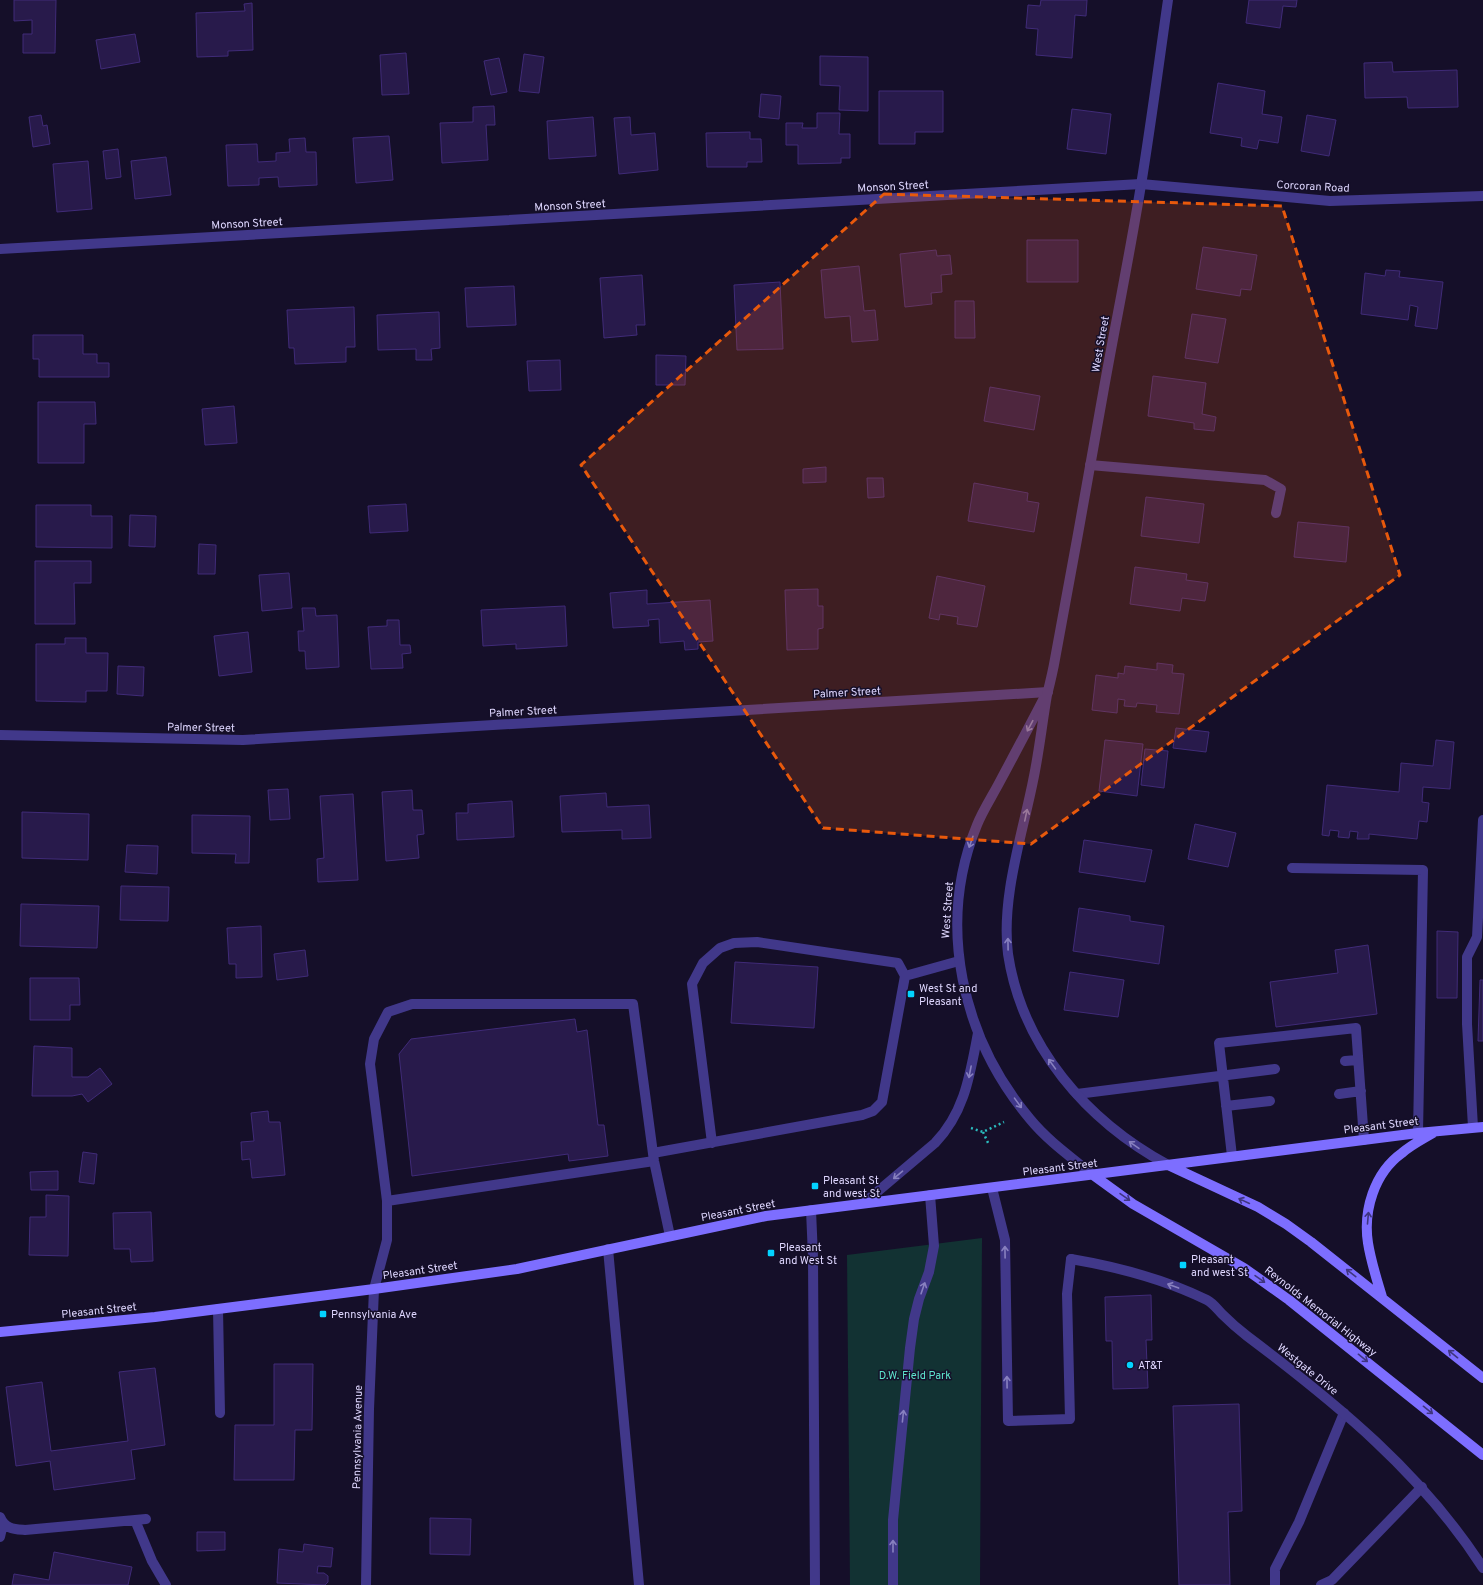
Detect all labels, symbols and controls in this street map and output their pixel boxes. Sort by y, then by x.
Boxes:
street label: Monson Street [857,178,929,196]
street label: Corcoran Road [1276,178,1350,196]
street label: Monson Street [534,197,606,215]
street label: Monson Street [211,215,283,233]
street label: West Street [1089,315,1113,373]
street label: Palmer Street [813,684,881,702]
street label: Palmer Street [489,703,557,721]
street label: Palmer Street [167,720,235,736]
one-way arrow [1025,720,1033,732]
one-way arrow [1022,809,1030,822]
one-way arrow [967,835,974,848]
street label: West Street [939,881,957,939]
one-way arrow [1004,938,1012,951]
place label: West St and Pleasant [919,982,977,1009]
marker: West St and Pleasant [906,989,916,999]
one-way arrow [1048,1059,1056,1070]
one-way arrow [966,1065,974,1078]
one-way arrow [1014,1098,1022,1109]
street label: Pleasant Street [1343,1114,1419,1138]
one-way arrow [1129,1141,1140,1149]
street label: Pleasant Street [1022,1156,1098,1180]
one-way arrow [892,1170,903,1179]
place label: Pleasant St and west St [823,1174,880,1201]
marker: Pleasant St and west St [810,1181,820,1191]
one-way arrow [1119,1193,1130,1201]
street label: Pleasant Street [700,1197,777,1225]
one-way arrow [1238,1197,1250,1204]
one-way arrow [1364,1212,1371,1225]
place label: Pleasant and West St [779,1241,837,1268]
one-way arrow [1001,1246,1009,1259]
marker: Pleasant and West St [766,1248,776,1258]
place label: Pleasant and west St [1191,1253,1248,1280]
street label: Pleasant Street [382,1259,458,1283]
marker: Pleasant and west St [1178,1260,1188,1270]
street label: Reynolds Memorial Highway [1261,1264,1380,1360]
one-way arrow [1346,1269,1357,1277]
one-way arrow [1254,1275,1265,1283]
one-way arrow [1167,1281,1179,1289]
one-way arrow [920,1282,927,1295]
street label: Pleasant Street [61,1300,137,1322]
place label: Pennsylvania Ave [331,1308,417,1322]
marker: Pennsylvania Ave [318,1309,328,1319]
street label: Westgate Drive [1274,1341,1341,1399]
one-way arrow [1447,1350,1458,1358]
one-way arrow [1357,1354,1368,1363]
place label: AT&T [1138,1359,1163,1373]
marker: AT&T [1125,1360,1135,1370]
park label: D.W. Field Park [879,1369,951,1383]
one-way arrow [1003,1376,1011,1389]
street label: Pennsylvania Avenue [350,1385,366,1489]
one-way arrow [1422,1406,1433,1415]
one-way arrow [899,1410,906,1423]
one-way arrow [889,1540,897,1553]

